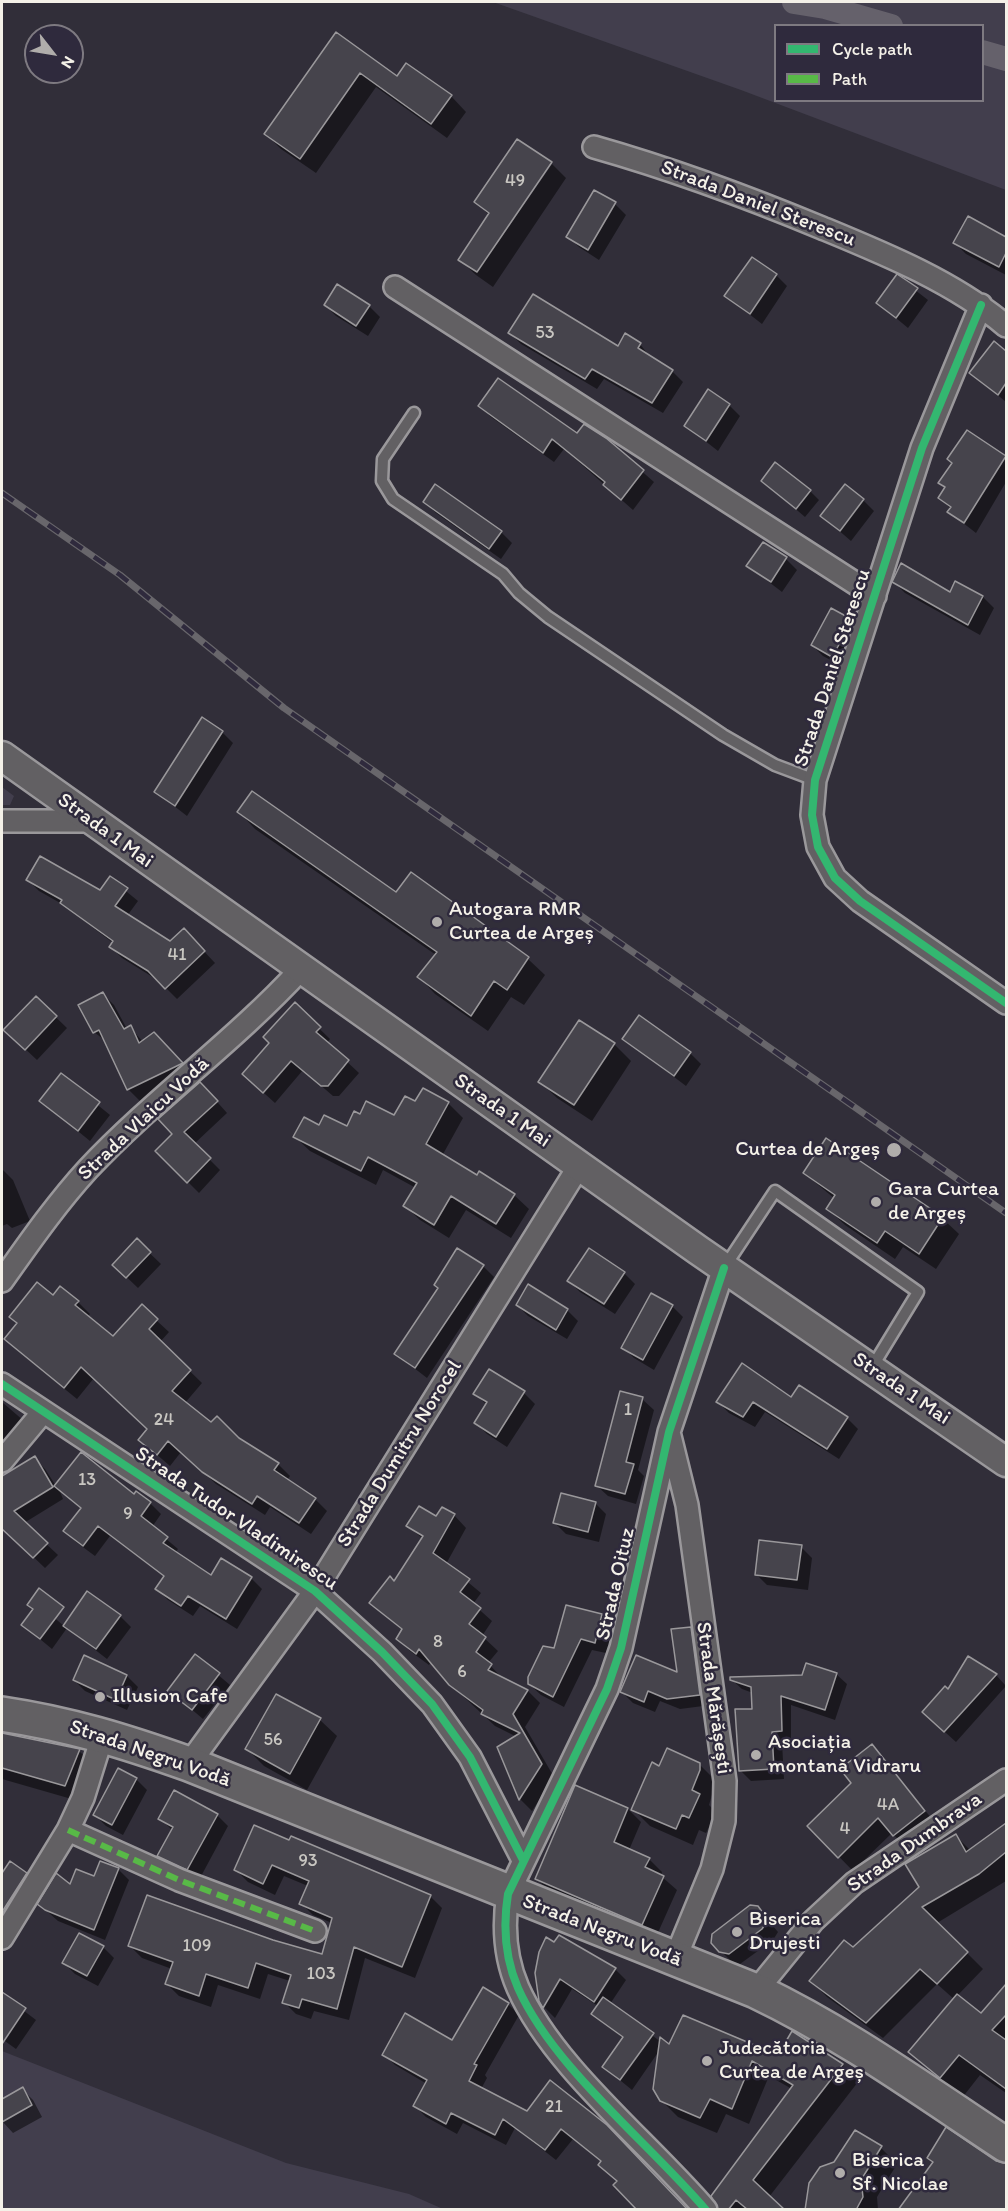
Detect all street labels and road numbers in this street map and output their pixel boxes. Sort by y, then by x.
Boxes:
street label: Strada Daniel Sterescu [657,155,859,253]
street label: Strada Daniel Sterescu [789,566,877,770]
street label: Strada 1 Mai [52,788,158,874]
street label: Strada Vlaicu Vodă [73,1052,215,1186]
street label: Strada 1 Mai [449,1068,555,1154]
street label: Strada 1 Mai [847,1347,955,1431]
street label: Strada Dumitru Norocel [332,1356,468,1552]
street label: Strada Tudor Vladimirescu [130,1442,342,1596]
street label: Strada Oituz [591,1525,641,1643]
street label: Strada Mărășești [690,1620,736,1776]
street label: Strada Negru Vodă [66,1715,234,1793]
street label: Strada Dumbrava [843,1787,987,1899]
street label: Strada Negru Vodă [519,1889,685,1973]

